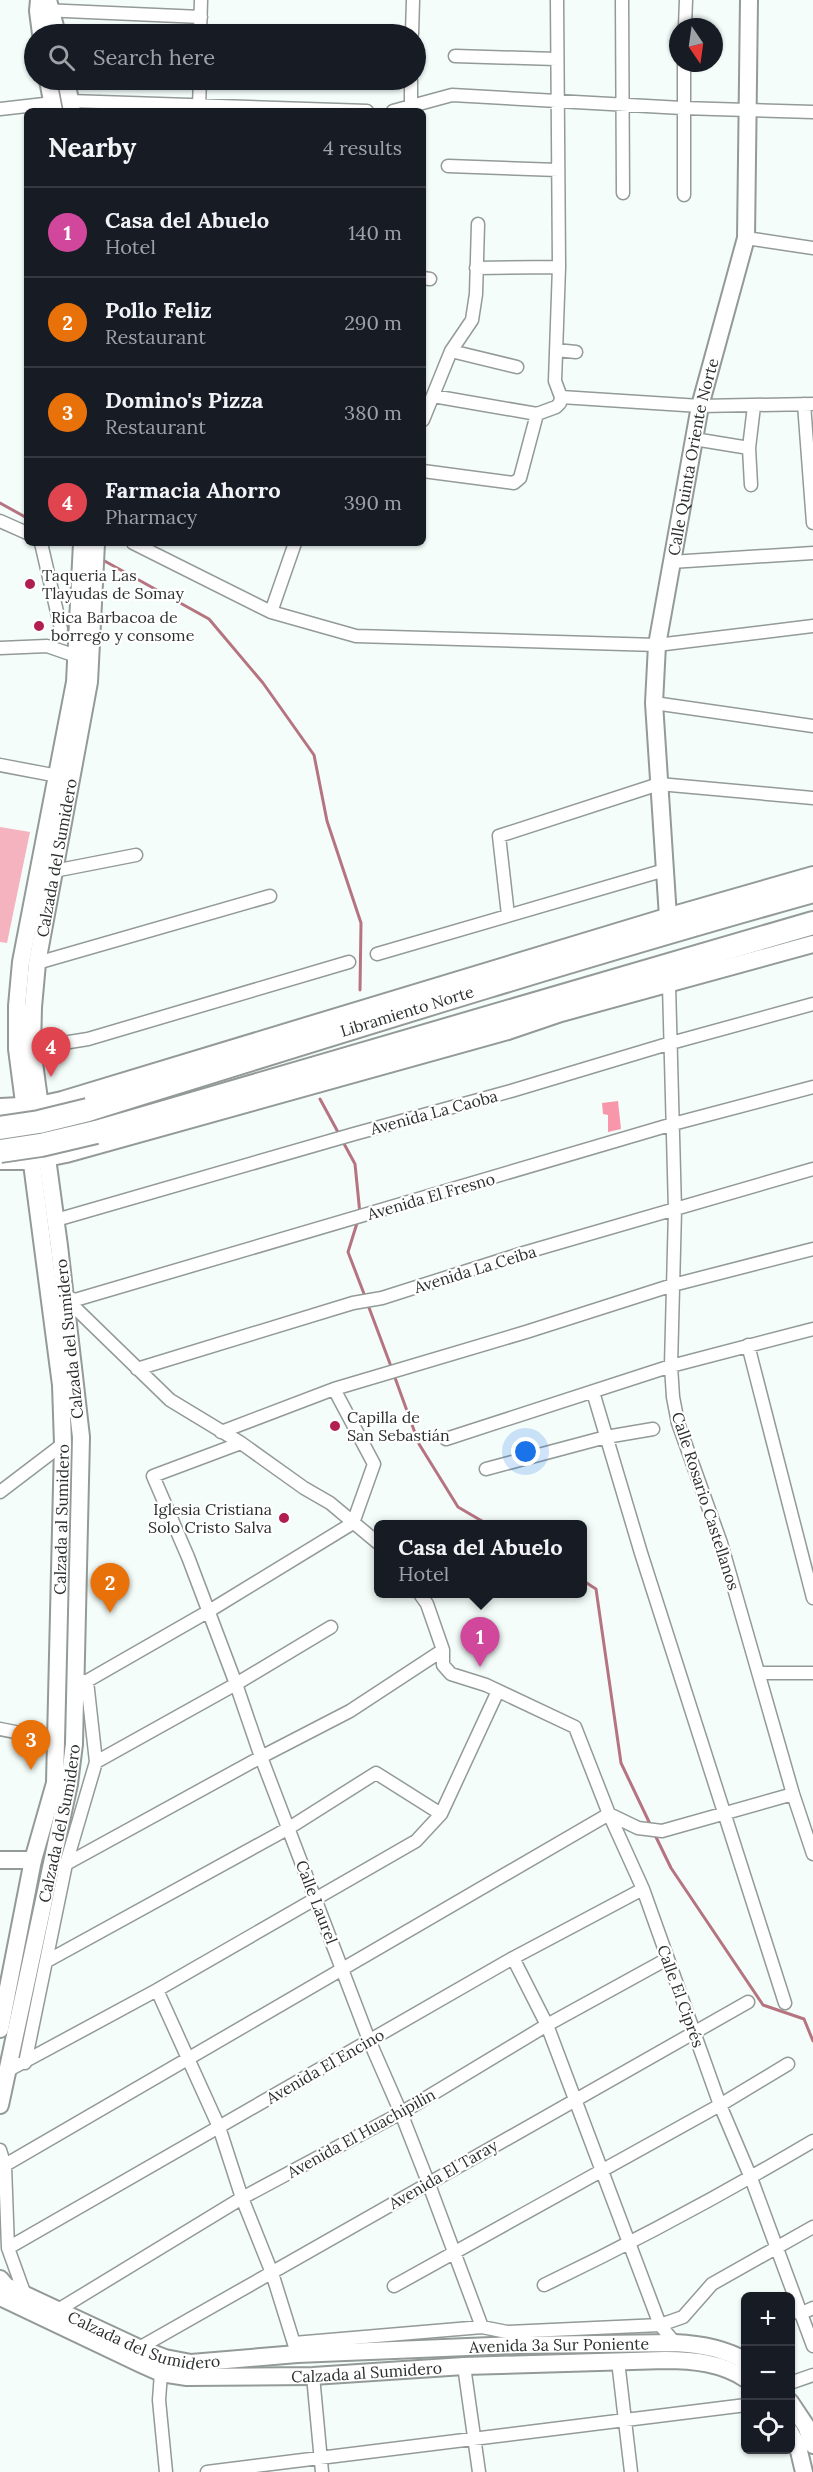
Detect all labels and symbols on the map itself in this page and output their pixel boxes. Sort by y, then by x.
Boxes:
north arrow [669,18,723,72]
street label: Calle Quinta Oriente Norte [663,356,723,557]
place label: Taqueria Las Tlayudas de Somay [42,565,184,603]
marker: Taqueria Las Tlayudas de Somay [23,577,37,591]
place label: Rica Barbacoa de borrego y consome [51,607,195,645]
marker: Rica Barbacoa de borrego y consome [32,619,46,633]
street label: Calzada del Sumidero [32,777,81,939]
street label: Libramiento Norte [338,981,476,1041]
pin: 4 [32,1028,70,1077]
street label: Avenida La Caoba [367,1085,500,1139]
street label: Avenida El Fresno [364,1168,497,1224]
street label: Avenida La Ceiba [411,1241,538,1297]
street label: Calzada del Sumidero [51,1258,87,1420]
place label: Capilla de San Sebastián [347,1407,450,1445]
street label: Calle Rosario Castellanos [668,1409,744,1593]
marker: Capilla de San Sebastián [328,1419,342,1433]
your location [511,1437,540,1466]
street label: Calzada al Sumidero [49,1444,73,1595]
place label: Iglesia Cristiana Solo Cristo Salva [148,1499,272,1537]
marker: Iglesia Cristiana Solo Cristo Salva [277,1511,291,1525]
pin: 2 [90,1564,130,1613]
pin: 1 [460,1618,500,1667]
pin: 3 [12,1720,51,1770]
street label: Calzada del Sumidero [34,1743,84,1904]
street label: Calle Laurel [292,1857,342,1947]
street label: Calle El Ciprés [653,1942,709,2050]
street label: Avenida El Encino [262,2024,388,2108]
street label: Avenida El Huachipilin [283,2084,439,2183]
street label: Avenida El Taray [384,2134,502,2214]
street label: Calzada del Sumidero [65,2306,221,2374]
street label: Avenida 3a Sur Poniente [468,2333,650,2357]
street label: Calzada al Sumidero [291,2357,443,2386]

